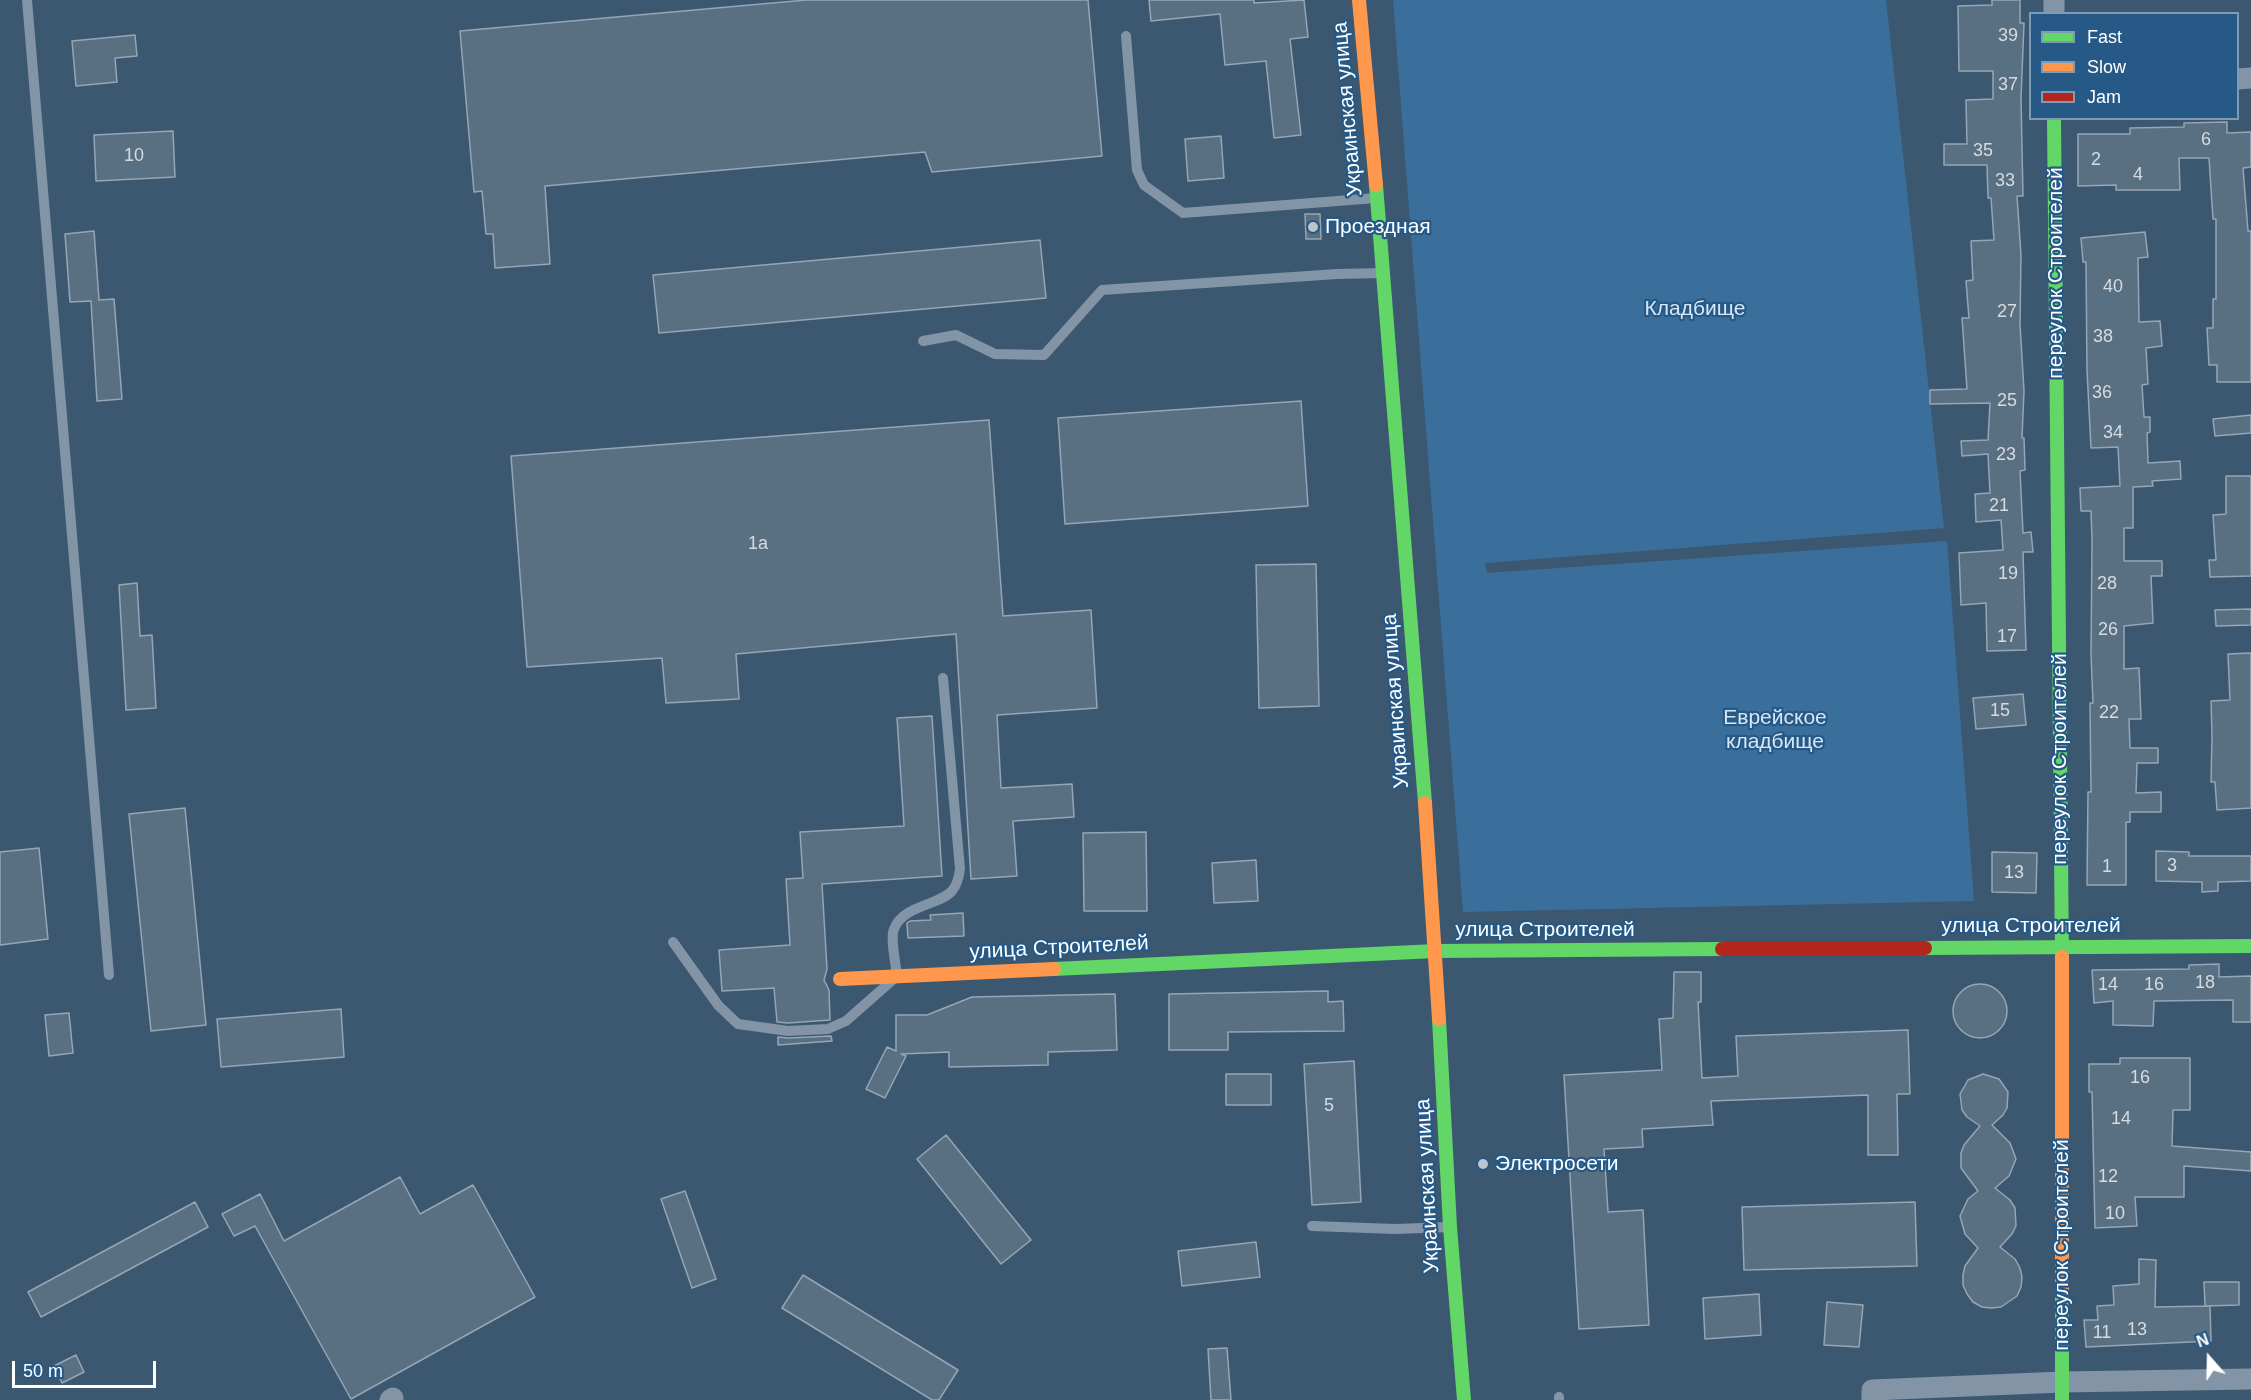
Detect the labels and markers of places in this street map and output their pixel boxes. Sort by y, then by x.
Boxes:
place label: Проездная [1325,214,1431,240]
marker: Проездная [1306,220,1320,234]
place label: Электросети [1495,1151,1619,1177]
marker: Электросети [1476,1157,1490,1171]

